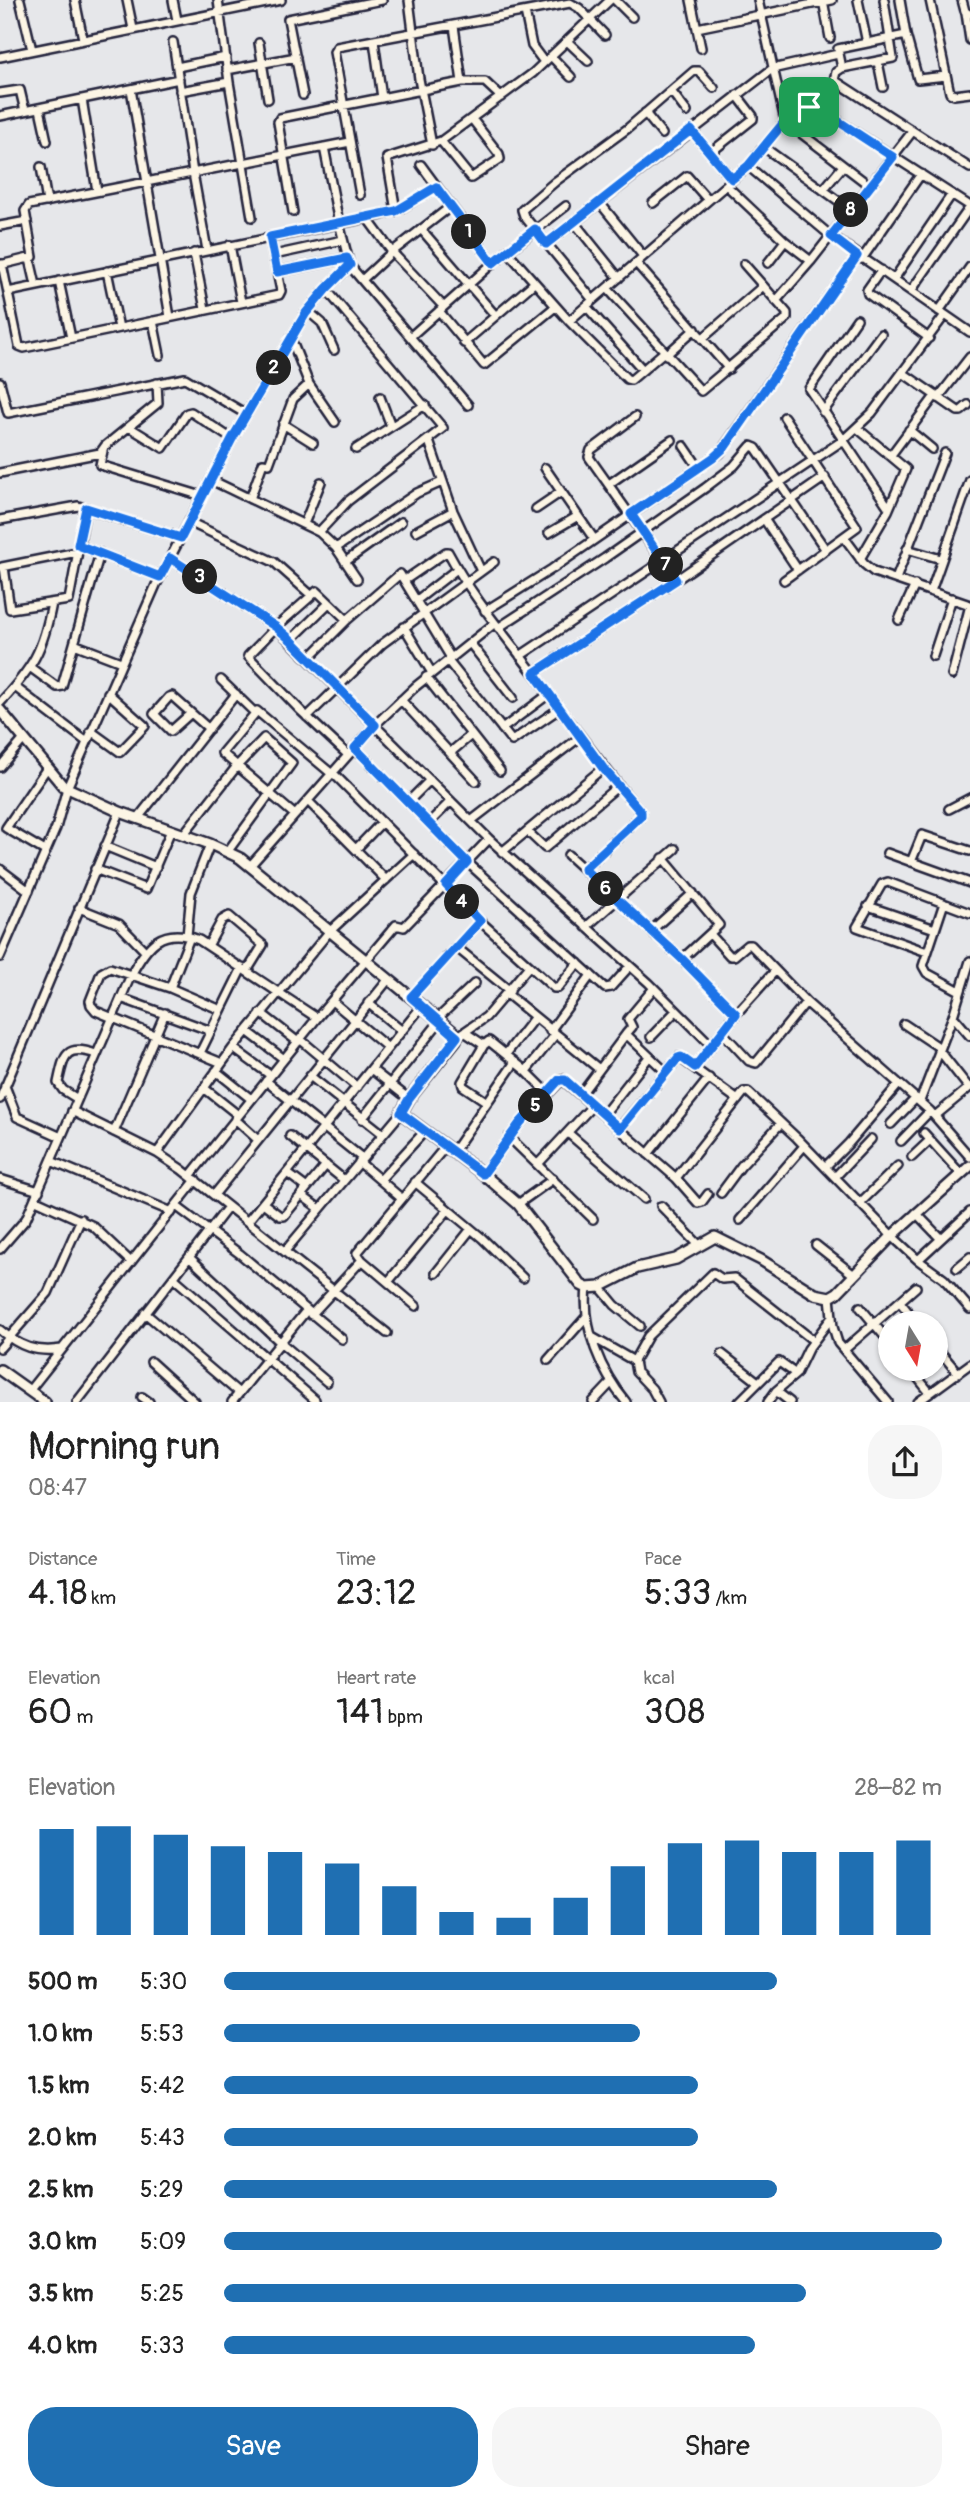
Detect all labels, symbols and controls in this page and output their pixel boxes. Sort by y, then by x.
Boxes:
pin [779,77,839,137]
icon: arrive [790,88,828,126]
pin: 8 [834,192,868,228]
text: 8 [846,197,855,221]
pin: 1 [452,215,486,250]
text: 1 [465,219,472,243]
pin: 2 [256,350,292,386]
text: 2 [268,355,279,379]
pin: 7 [648,548,684,582]
text: 7 [660,552,671,576]
pin: 3 [182,560,218,594]
text: 3 [194,564,205,588]
pin: 6 [588,872,624,906]
text: 6 [600,876,611,900]
pin: 4 [444,884,480,920]
text: 4 [456,889,467,913]
pin: 5 [518,1088,554,1124]
text: 5 [530,1093,541,1117]
north arrow [878,1311,948,1381]
map controls [878,1311,948,1381]
text: Morning run [28,1423,220,1471]
button: share [868,1425,942,1499]
text: 08:47 [28,1473,87,1502]
text: Distance [28,1547,97,1571]
text: Time [336,1547,376,1571]
text: Pace [644,1547,682,1571]
text: 4.18 [28,1571,87,1615]
text: 23:12 [336,1571,417,1615]
text: 5:33 [644,1571,711,1615]
text: km [87,1586,116,1610]
text: /km [711,1586,747,1610]
text: Elevation [28,1666,100,1690]
text: Heart rate [336,1666,416,1690]
text: kcal [644,1666,675,1690]
text: 60 [28,1690,72,1734]
text: 141 [336,1690,384,1734]
text: 308 [644,1690,705,1734]
text: m [72,1705,93,1729]
text: bpm [384,1705,423,1729]
text: Elevation [28,1773,116,1802]
text: 28–82 m [854,1773,942,1802]
text: 500 m [28,1967,97,1996]
text: 5:30 [140,1967,187,1996]
text: 1.0 km [28,2019,93,2048]
text: 5:53 [140,2019,184,2048]
text: 1.5 km [28,2071,90,2100]
text: 5:42 [140,2071,185,2100]
text: 2.0 km [28,2123,97,2152]
text: 5:43 [140,2123,185,2152]
text: 2.5 km [28,2175,93,2204]
text: 5:29 [140,2175,183,2204]
text: 3.0 km [28,2227,97,2256]
text: 5:09 [140,2227,186,2256]
text: 3.5 km [28,2279,93,2308]
text: 5:25 [140,2279,184,2308]
text: 4.0 km [28,2331,97,2360]
text: 5:33 [140,2331,184,2360]
button: Save [28,2407,478,2487]
button: Share [492,2407,942,2487]

